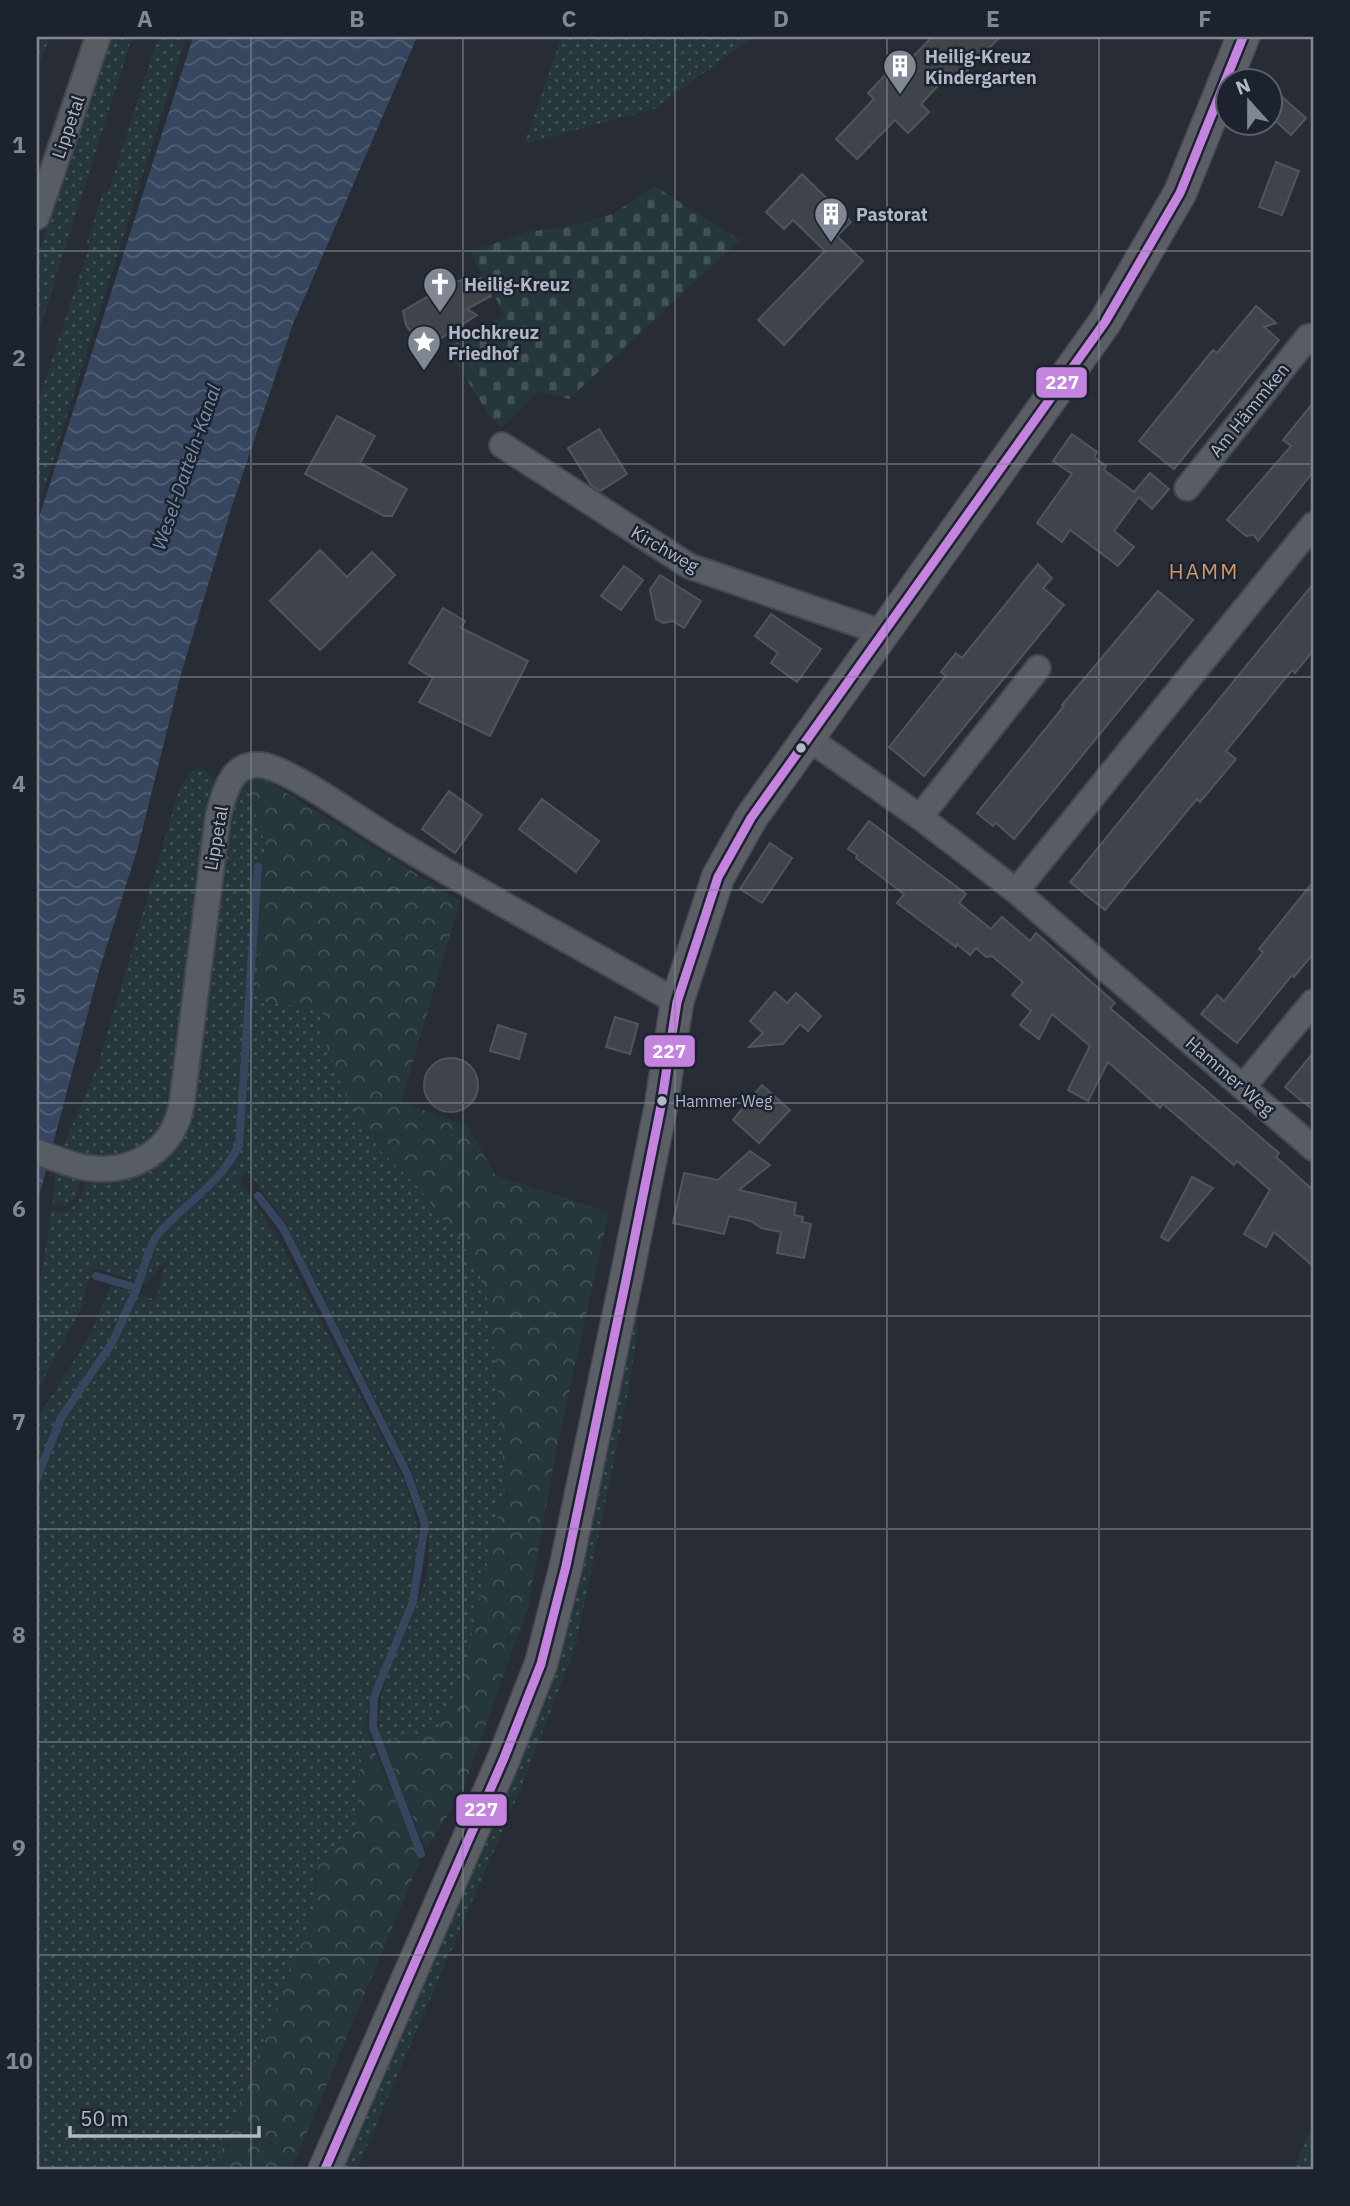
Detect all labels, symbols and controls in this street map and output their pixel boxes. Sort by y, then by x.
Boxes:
text: A [137,3,153,33]
text: B [349,3,365,33]
text: C [562,3,577,33]
text: D [773,3,789,33]
text: E [986,3,1000,33]
text: F [1198,3,1212,33]
place label: Heilig-Kreuz Kindergarten [925,45,1037,89]
building icon: Heilig-Kreuz Kindergarten [881,47,919,96]
north arrow [1214,66,1284,136]
text: N [1232,72,1254,100]
street label: Lippetal [47,92,90,162]
text: 1 [12,129,26,159]
building icon: Pastorat [812,195,850,244]
place label: Pastorat [856,203,928,226]
church icon: Heilig-Kreuz [421,265,459,314]
place label: Heilig-Kreuz [464,273,570,296]
place label: Hochkreuz Friedhof [448,321,539,365]
place icon: Hochkreuz Friedhof [405,323,443,372]
text: 2 [12,342,26,372]
street label: Am Hämmken [1204,358,1294,462]
line badge: 227 [1035,366,1088,399]
text: 227 [1045,370,1079,394]
water label: Wesel-Datteln-Kanal [146,381,226,553]
street label: Kirchweg [627,520,704,578]
text: 3 [12,555,26,585]
district label: HAMM [1169,557,1239,585]
unlabelled marker [794,741,808,755]
text: 4 [12,768,26,798]
street label: Lippetal [199,804,233,872]
text: 5 [12,981,26,1011]
street label: Hammer Weg [1181,1031,1279,1121]
line badge: 227 [643,1034,696,1068]
text: 227 [652,1039,686,1063]
place label: Hammer Weg [675,1091,773,1111]
marker: Hammer Weg [655,1094,669,1108]
text: 6 [12,1193,26,1223]
text: 7 [12,1406,26,1436]
text: 8 [12,1619,26,1649]
line badge: 227 [455,1793,508,1827]
text: 227 [464,1797,498,1821]
text: 9 [12,1832,26,1862]
text: 10 [5,2045,33,2075]
scale bar [70,2094,259,2138]
text: 50 m [80,2104,129,2132]

